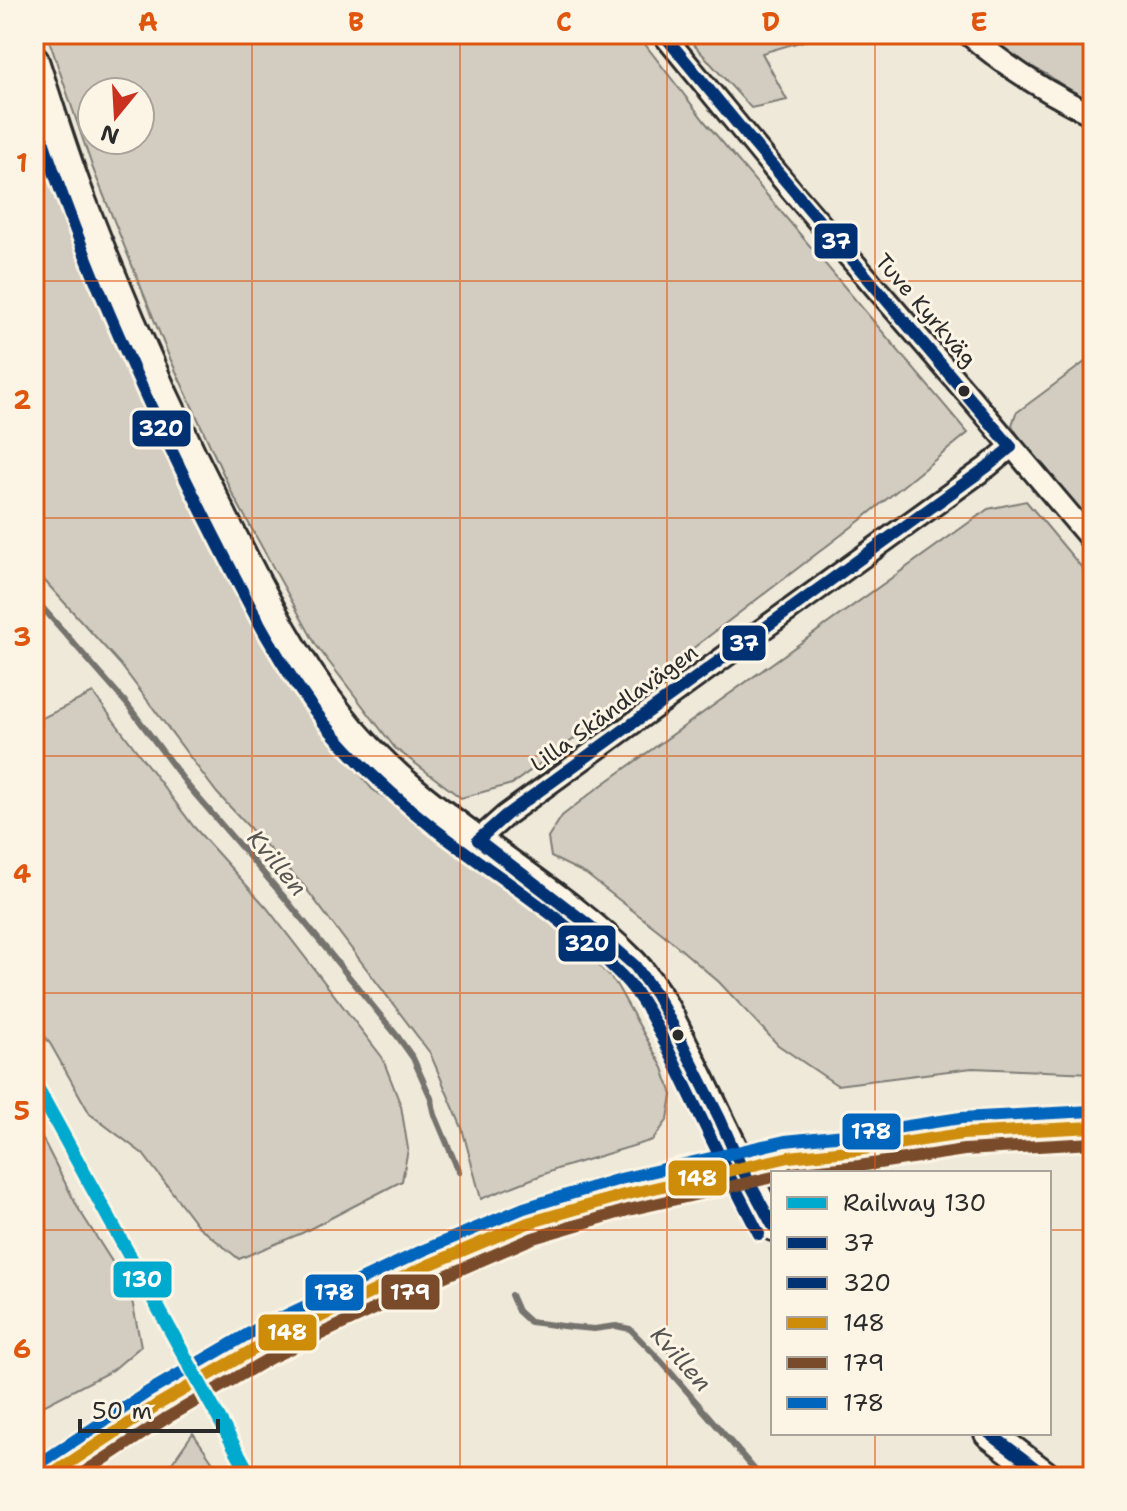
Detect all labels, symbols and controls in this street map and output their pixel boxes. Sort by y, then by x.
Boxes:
text: A [138,4,158,39]
text: B [348,4,364,39]
text: C [556,4,572,39]
text: D [762,4,780,39]
text: E [970,4,988,39]
north arrow [76,76,156,156]
text: N [97,118,123,151]
text: 1 [16,145,28,180]
line badge: 37 [813,222,859,260]
text: 37 [821,227,851,256]
street label: Tuve Kyrkväg [869,247,983,373]
text: 2 [13,382,31,417]
unlabelled marker [956,383,972,399]
line badge: 320 [131,409,192,448]
text: 320 [139,414,183,443]
text: 3 [13,619,31,654]
line badge: 37 [721,624,767,662]
text: 37 [729,629,759,658]
street label: Lilla Skändlavägen [524,637,704,779]
water label: Kvillen [240,823,314,903]
text: 4 [13,856,31,891]
line badge: 320 [557,924,617,963]
text: 320 [565,929,609,958]
unlabelled marker [670,1027,686,1043]
text: 5 [14,1093,30,1128]
line badge: 178 [841,1112,902,1151]
text: 178 [851,1117,891,1146]
line badge: 148 [667,1159,728,1197]
text: 148 [677,1164,717,1193]
legend [771,1171,1051,1435]
text: Railway 130 [843,1187,986,1219]
text: 37 [843,1227,875,1259]
line badge: 130 [112,1260,173,1299]
text: 130 [122,1265,162,1294]
text: 320 [843,1267,891,1299]
line badge: 178 [304,1273,365,1312]
line badge: 179 [380,1273,441,1311]
text: 178 [314,1278,354,1307]
text: 179 [390,1278,430,1307]
text: 148 [843,1307,885,1339]
line badge: 148 [257,1313,318,1352]
text: 148 [267,1318,307,1347]
water label: Kvillen [643,1320,719,1398]
text: 6 [13,1331,31,1366]
text: 179 [843,1347,885,1379]
scale bar [80,1383,218,1433]
text: 178 [843,1387,884,1419]
text: 50 m [92,1395,152,1427]

